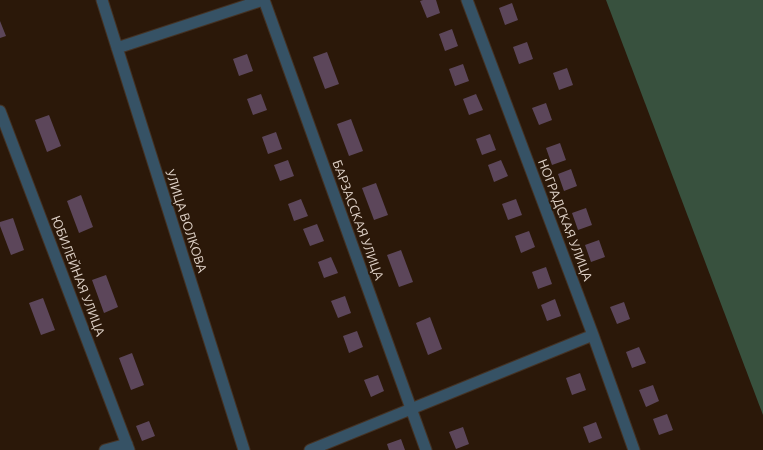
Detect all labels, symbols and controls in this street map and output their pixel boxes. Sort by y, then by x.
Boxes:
street label: НОГРАДСКАЯ УЛИЦА [535,157,595,283]
street label: БАРЗАССКАЯ УЛИЦА [329,158,387,282]
street label: УЛИЦА ВОЛКОВА [162,168,210,274]
street label: ЮБИЛЕЙНАЯ УЛИЦА [48,214,108,338]

